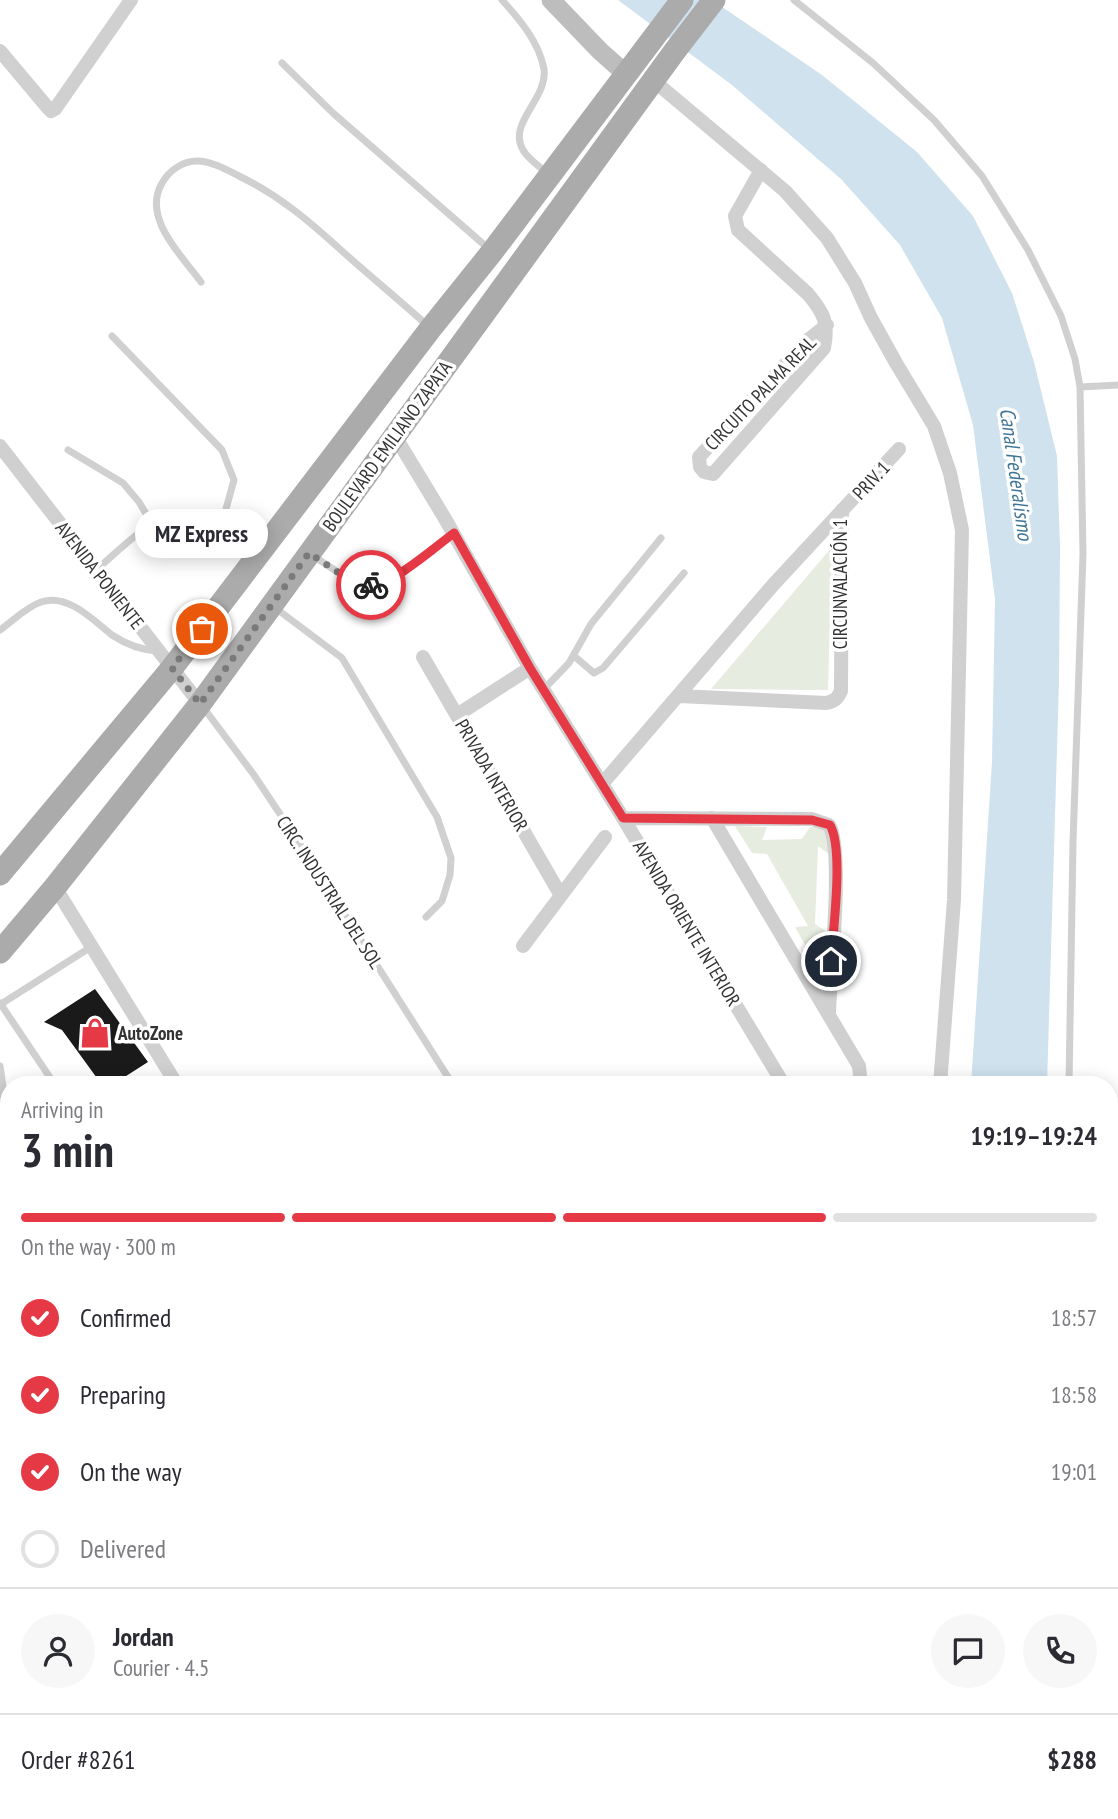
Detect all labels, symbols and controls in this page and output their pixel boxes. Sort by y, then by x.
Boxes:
street label: CIRCUITO PALMA REAL [699,331,821,455]
street label: BOULEVARD EMILIANO ZAPATA [317,356,457,536]
water label: Canal Federalismo [994,406,1039,544]
street label: PRIV. 1 [847,456,895,504]
callout: MZ Express [136,510,268,559]
street label: AVENIDA PONIENTE [50,516,150,634]
text: MZ Express [155,519,248,548]
street label: CIRCUNVALACIÓN 1 [828,519,852,649]
courier [336,550,406,620]
icon: bike [352,566,390,604]
pin [172,599,232,659]
icon: bag [183,610,221,648]
street label: PRIVADA INTERIOR [450,715,534,835]
street label: CIRC. INDUSTRIAL DEL SOL [272,811,388,973]
street label: AVENIDA ORIENTE INTERIOR [628,836,746,1010]
pin [801,931,861,991]
icon: home [812,942,850,980]
shop icon: AutoZone [78,1016,112,1050]
place label: AutoZone [117,1021,183,1045]
text: Arriving in [21,1095,103,1124]
text: 19:19–19:24 [970,1119,1097,1152]
text: 3 min [21,1120,114,1180]
text: On the way · 300 m [21,1232,176,1261]
icon: check [21,1299,59,1337]
text: Confirmed [80,1301,171,1334]
text: 18:57 [1051,1303,1097,1332]
icon: check [21,1376,59,1414]
text: Preparing [80,1378,166,1411]
text: 18:58 [1051,1380,1097,1409]
icon: check [21,1453,59,1491]
text: On the way [80,1455,182,1488]
text: 19:01 [1051,1457,1097,1486]
text: Delivered [80,1532,166,1565]
button: person [21,1614,95,1688]
button: chat [931,1614,1005,1688]
button: phone [1023,1614,1097,1688]
text: Jordan [113,1620,174,1653]
text: Courier · 4.5 [113,1653,209,1682]
text: Order #8261 [21,1743,136,1776]
text: $288 [1047,1743,1097,1776]

